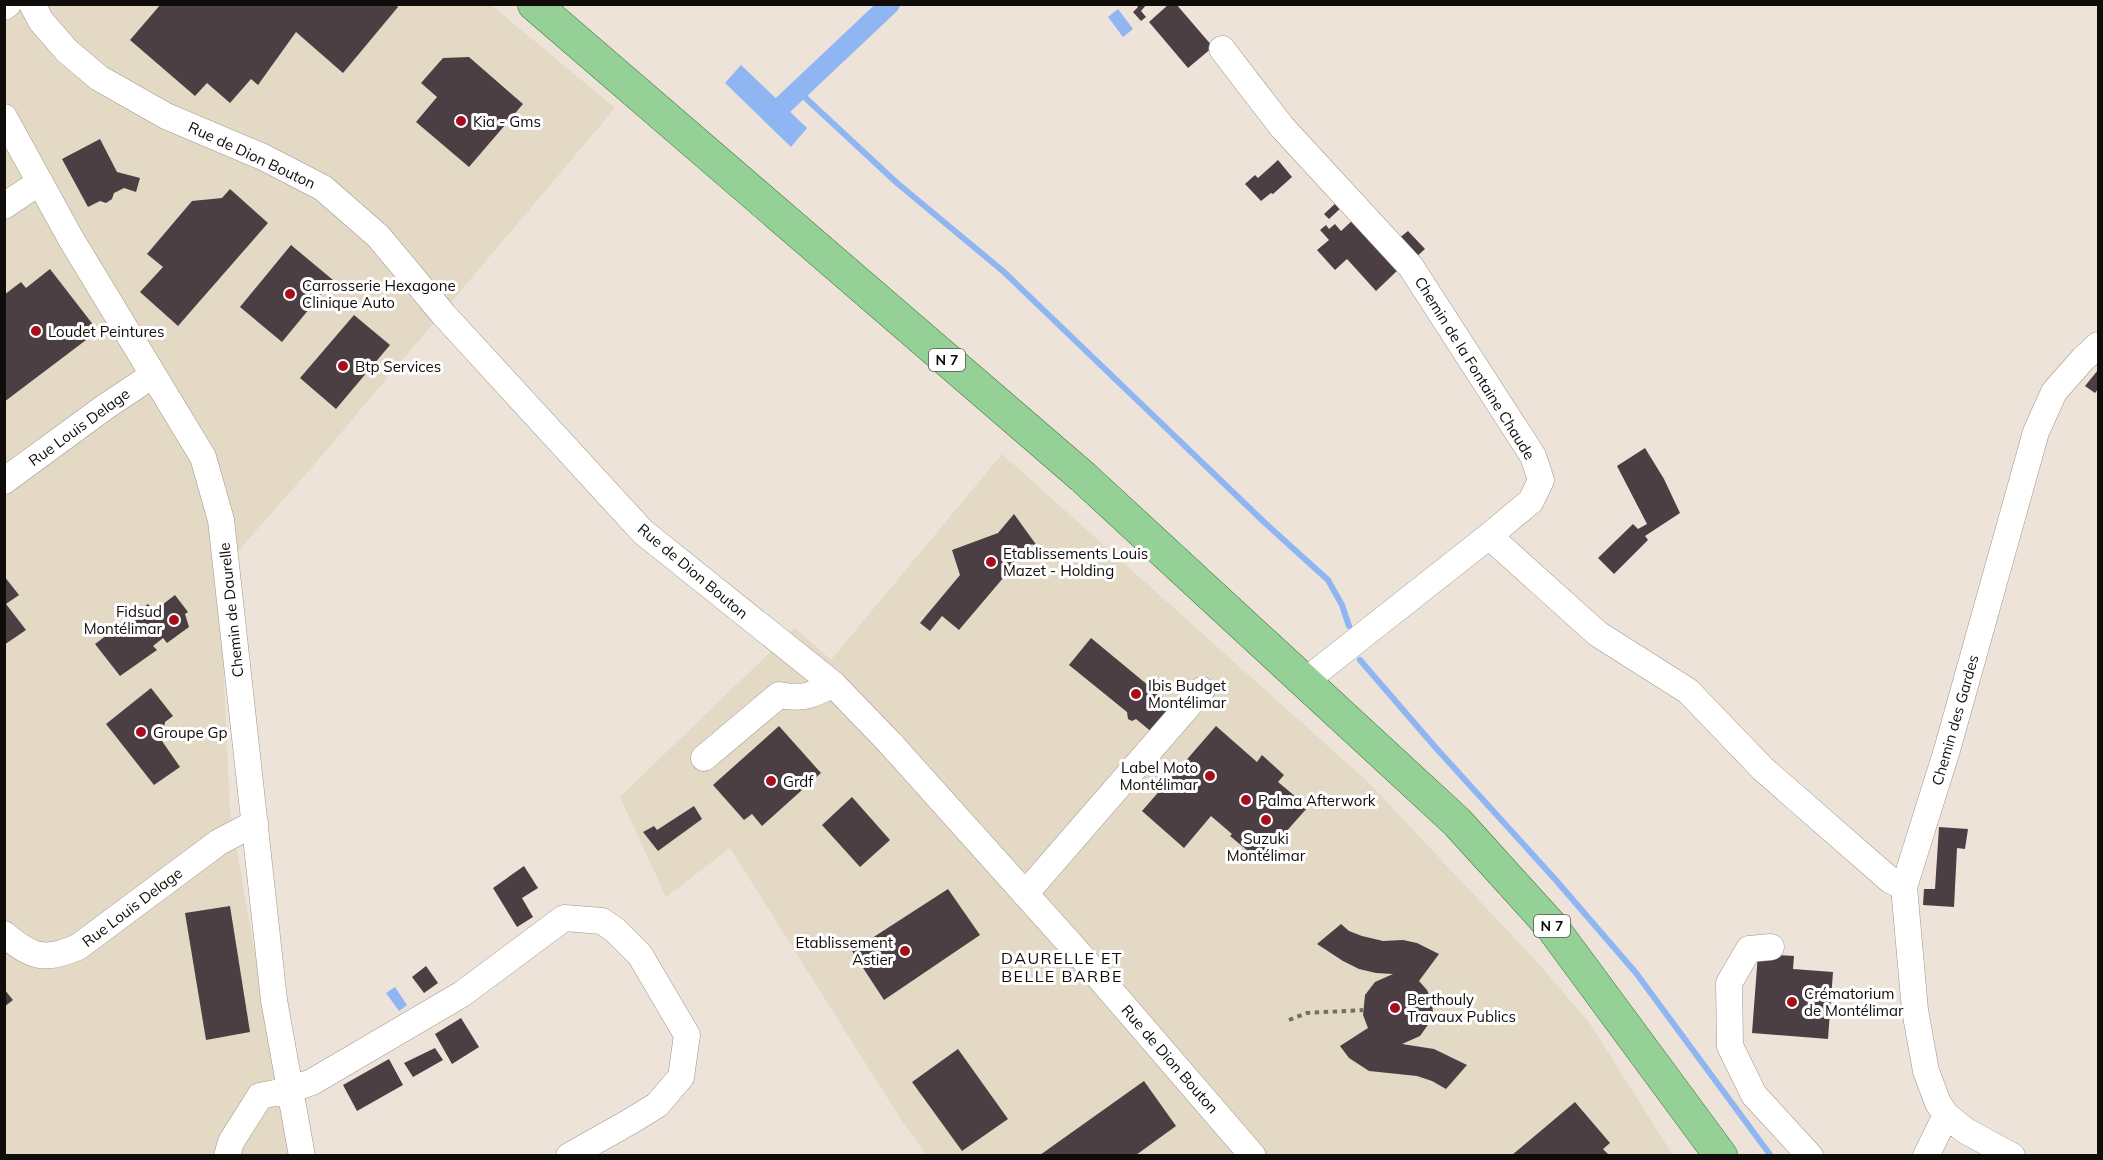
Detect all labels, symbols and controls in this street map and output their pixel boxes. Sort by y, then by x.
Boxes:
place label: Kia - Gms [473,112,541,131]
marker: Kia - Gms [454,114,468,128]
street label: Rue de Dion Bouton [185,117,319,193]
street label: Chemin de la Fontaine Chaude [1411,273,1539,463]
place label: Carrosserie Hexagone Clinique Auto [302,276,456,312]
marker: Carrosserie Hexagone Clinique Auto [283,287,297,301]
place label: Loudet Peintures [48,322,164,341]
marker: Loudet Peintures [29,324,43,338]
road number: N 7 [929,349,965,371]
place label: Btp Services [355,357,441,376]
marker: Btp Services [336,359,350,373]
street label: Rue Louis Delage [25,384,133,470]
street label: Rue de Dion Bouton [634,519,752,623]
street label: Chemin de Daurelle [214,542,248,678]
place label: Etablissements Louis Mazet - Holding [1003,544,1148,580]
marker: Etablissements Louis Mazet - Holding [984,555,998,569]
place label: Fidsud Montélimar [84,602,163,638]
marker: Fidsud Montélimar [167,613,181,627]
street label: Chemin des Gardes [1927,652,1983,788]
place label: Ibis Budget Montélimar [1148,676,1227,712]
marker: Ibis Budget Montélimar [1129,687,1143,701]
place label: Groupe Gp [153,723,228,742]
marker: Groupe Gp [134,725,148,739]
place label: Label Moto Montélimar [1120,758,1199,794]
marker: Label Moto Montélimar [1203,769,1217,783]
place label: Grdf [783,772,814,791]
marker: Grdf [764,774,778,788]
place label: Palma Afterwork [1258,791,1376,810]
marker: Palma Afterwork [1239,793,1253,807]
marker: Suzuki Montélimar [1259,813,1273,827]
place label: Suzuki Montélimar [1227,829,1306,865]
street label: Rue Louis Delage [78,863,186,951]
road number: N 7 [1534,915,1570,937]
place label: Etablissement Astier [795,933,894,969]
marker: Etablissement Astier [898,944,912,958]
district label: DAURELLE ET BELLE BARBE [1001,948,1123,986]
place label: Crématorium de Montélimar [1804,984,1904,1020]
place label: Berthouly Travaux Publics [1407,990,1516,1026]
marker: Crématorium de Montélimar [1785,995,1799,1009]
street label: Rue de Dion Bouton [1118,1001,1222,1117]
marker: Berthouly Travaux Publics [1388,1001,1402,1015]

